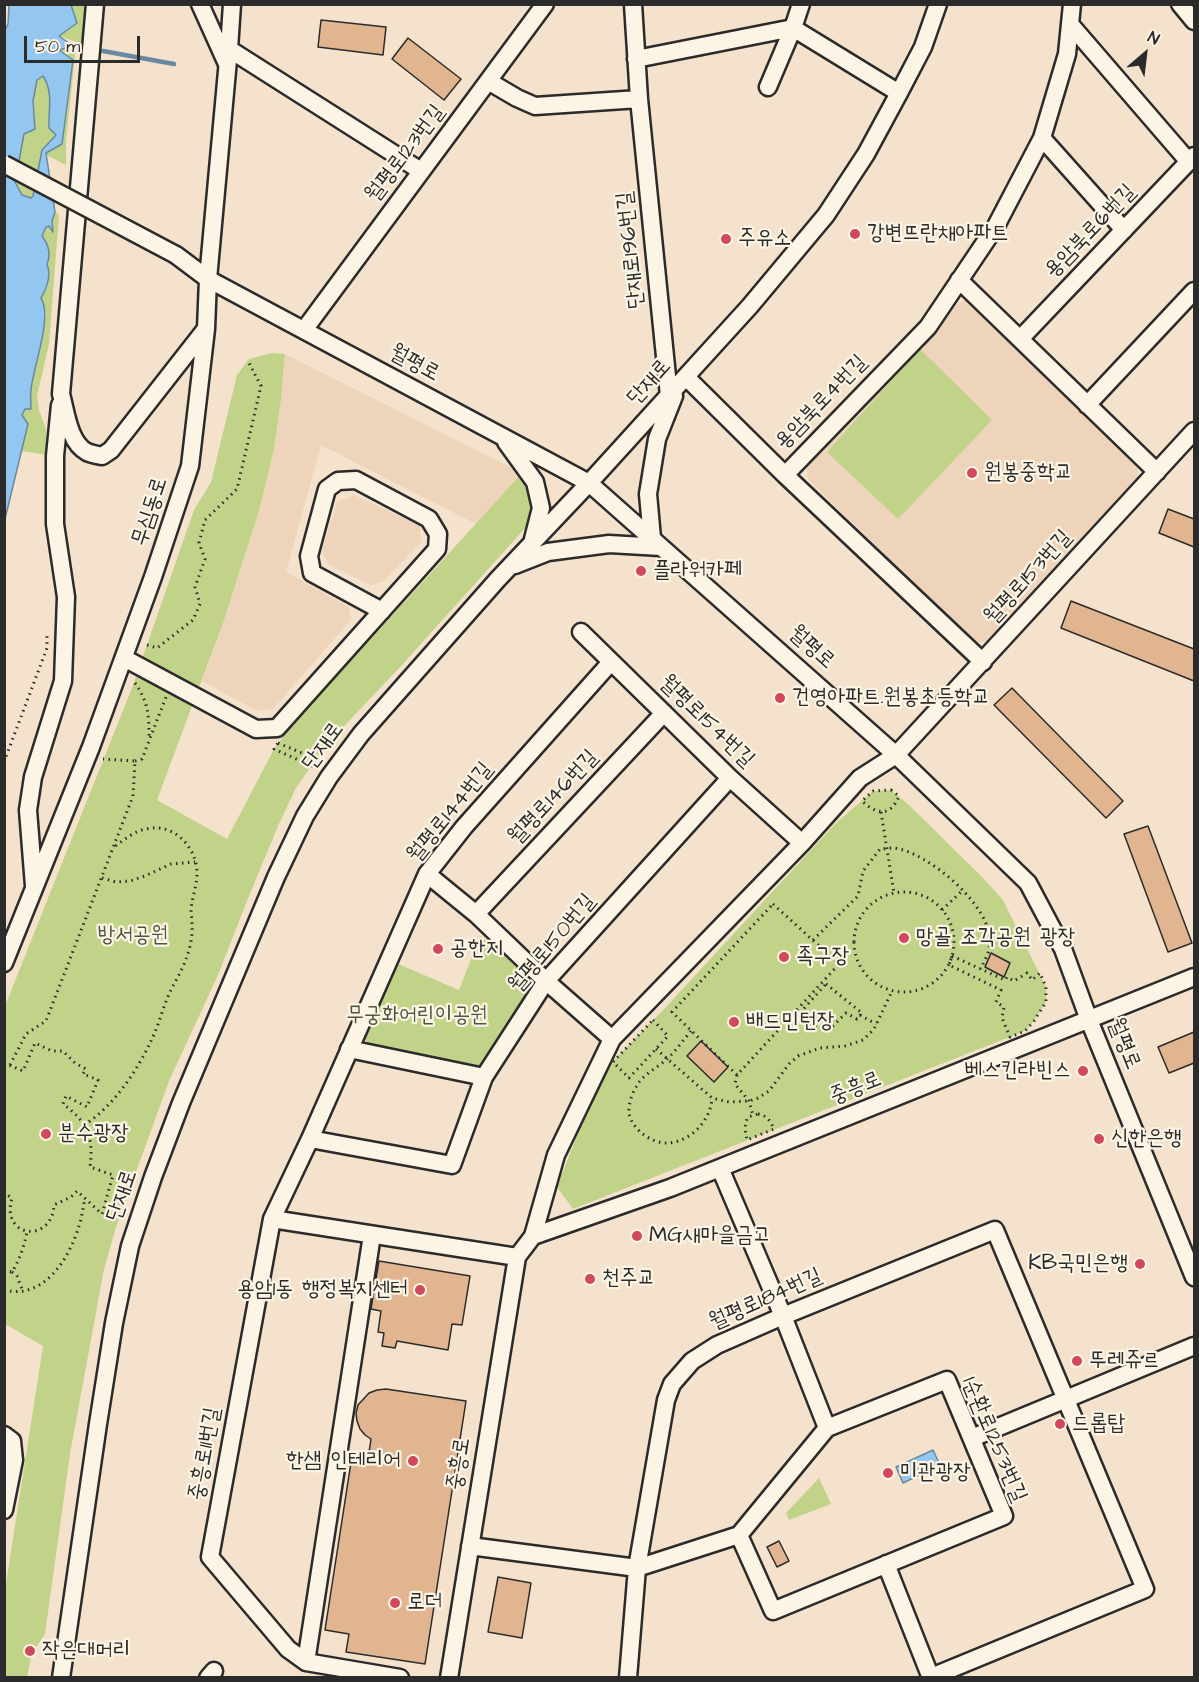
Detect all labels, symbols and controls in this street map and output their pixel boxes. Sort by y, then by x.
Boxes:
scale bar [27,24,142,62]
north arrow [1115,24,1175,84]
text: N [1144,26,1163,50]
text: 50 m [35,34,80,59]
street label: 월평로123번길 [361,100,451,208]
street label: 용암북로6번길 [1040,180,1142,284]
street label: 단재로196번길 [613,190,651,310]
place label: 강변뜨란채아파트 [867,221,1009,247]
place label: 주유소 [738,226,791,252]
marker: 강변뜨란채아파트 [848,227,862,241]
marker: 주유소 [719,232,733,246]
street label: 월평로 [384,340,444,388]
street label: 용암북로4번길 [770,350,874,456]
street label: 단재로 [622,354,678,412]
place label: 원봉중학교 [984,460,1073,486]
marker: 원봉중학교 [965,466,979,480]
street label: 무심동로 [128,474,174,550]
street label: 월평로153번길 [980,525,1078,631]
place label: 플라워카페 [653,558,742,584]
marker: 플라워카페 [634,564,648,578]
street label: 월평로 [782,620,840,676]
street label: 월평로154번길 [653,670,759,774]
place label: 건영아파트.원봉초등학교 [792,685,990,711]
marker: 건영아파트.원봉초등학교 [773,691,787,705]
street label: 단재로 [298,718,350,776]
street label: 월평로146번길 [503,745,605,851]
street label: 월평로144번길 [403,758,499,868]
street label: 월평로150번길 [504,889,602,999]
park label: 방서공원 [98,923,168,949]
place label: 망골 조각공원 광장 [916,925,1075,951]
marker: 망골 조각공원 광장 [897,931,911,945]
place label: 공한지 [450,936,503,962]
marker: 공한지 [431,942,445,956]
place label: 족구장 [796,944,849,970]
marker: 족구장 [777,950,791,964]
park label: 무궁화어린이공원 [346,1003,488,1029]
place label: 배드민턴장 [746,1009,835,1035]
street label: 월평로 [1101,1014,1145,1074]
marker: 배드민턴장 [727,1015,741,1029]
place label: 베스킨라빈스 [965,1058,1071,1084]
marker: 베스킨라빈스 [1076,1064,1090,1078]
street label: 중흥로 [826,1067,886,1111]
place label: 분수광장 [58,1121,129,1147]
place label: 신한은행 [1111,1126,1182,1152]
marker: 분수광장 [39,1127,53,1141]
marker: 신한은행 [1092,1132,1106,1146]
street label: 단재로 [102,1167,144,1225]
place label: MG새마을금고 [649,1223,771,1249]
marker: MG새마을금고 [630,1229,644,1243]
place label: KB국민은행 [1028,1251,1128,1277]
marker: KB국민은행 [1133,1257,1147,1271]
street label: 월평로184번길 [706,1263,826,1337]
place label: 천주교 [602,1266,655,1292]
marker: 천주교 [583,1272,597,1286]
place label: 용암1동 행정복지센터 [237,1277,408,1303]
marker: 용암1동 행정복지센터 [413,1283,427,1297]
place label: 뚜레쥬르 [1089,1348,1160,1374]
marker: 뚜레쥬르 [1070,1354,1084,1368]
street label: 1순환로1253번길 [955,1373,1031,1507]
street label: 중흥로11번길 [185,1405,227,1503]
place label: 드롭탑 [1072,1411,1125,1437]
marker: 드롭탑 [1053,1417,1067,1431]
street label: 중흥로 [443,1436,477,1492]
place label: 한샘 인테리어 [286,1448,401,1474]
marker: 한샘 인테리어 [406,1454,420,1468]
place label: 미관광장 [900,1460,971,1486]
marker: 미관광장 [881,1466,895,1480]
place label: 로더 [407,1590,442,1616]
marker: 로더 [388,1596,402,1610]
place label: 작은대머리 [42,1638,131,1664]
marker: 작은대머리 [23,1644,37,1658]

